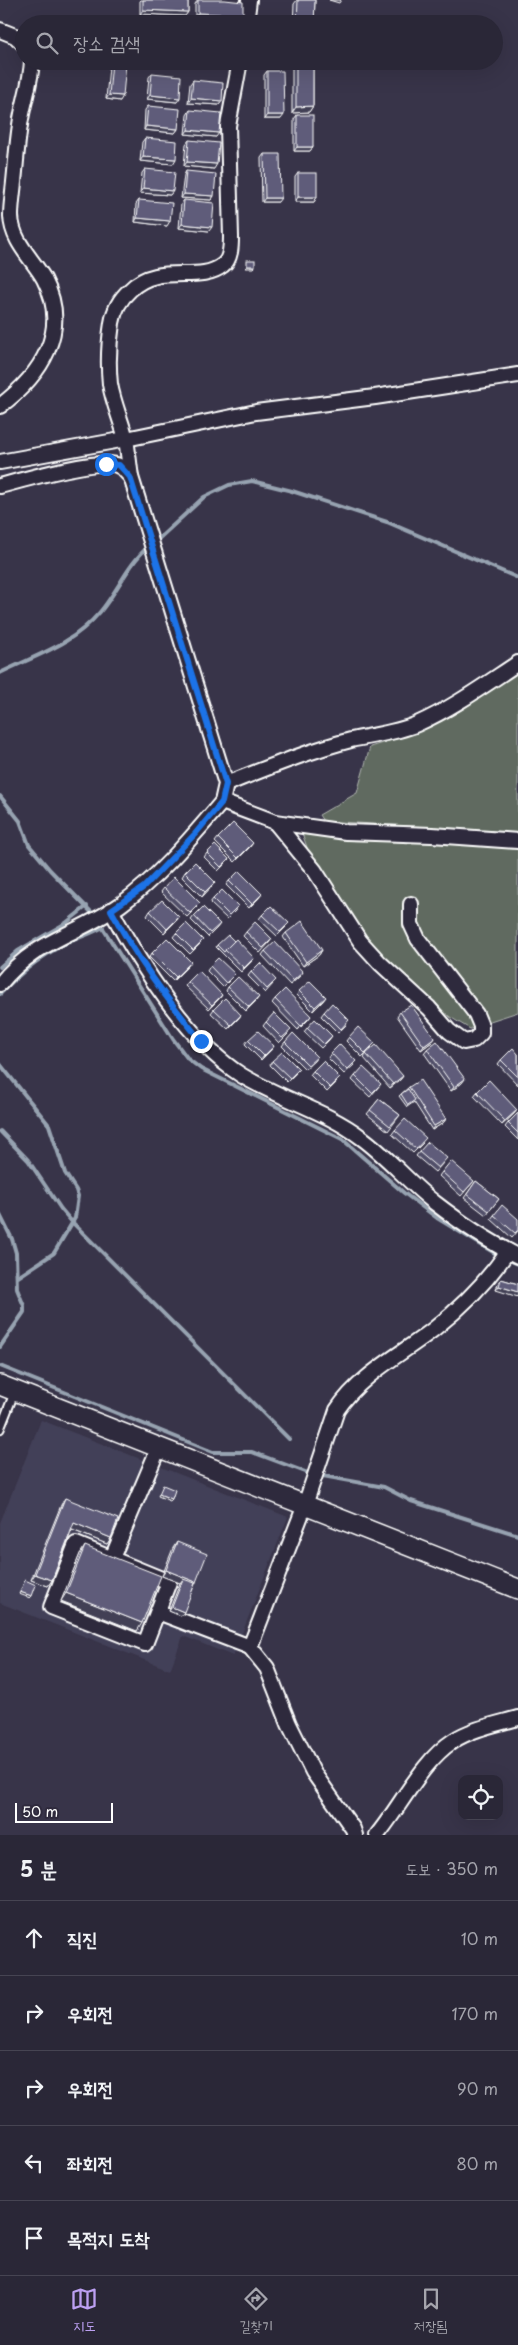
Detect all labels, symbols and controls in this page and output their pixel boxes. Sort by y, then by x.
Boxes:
search box [15,15,503,70]
text: 장소 검색 [73,28,140,56]
icon: search [33,29,61,57]
route start [95,453,118,476]
route end [190,1030,213,1053]
map controls [458,1775,503,1820]
button: locate [458,1775,503,1820]
scale bar [15,1800,112,1823]
text: 50 m [22,1801,58,1822]
text: 5 분 [20,1852,57,1884]
text: 도보 · 350 m [405,1856,498,1880]
icon: ahead [20,1924,48,1952]
text: 직진 [67,1924,98,1952]
text: 10 m [461,1926,498,1950]
icon: right [20,1999,48,2027]
text: 우회전 [67,1999,113,2027]
text: 170 m [452,2001,498,2025]
icon: right [20,2074,48,2102]
text: 우회전 [67,2074,113,2102]
text: 90 m [457,2076,498,2100]
icon: left [20,2149,48,2177]
text: 좌회전 [67,2149,113,2177]
text: 80 m [456,2151,498,2175]
icon: arrive [20,2224,48,2252]
text: 목적지 도착 [67,2224,150,2252]
tab: 지도 [70,2285,98,2336]
tab: 길찾기 [239,2285,273,2336]
tab: 저장됨 [414,2285,448,2336]

